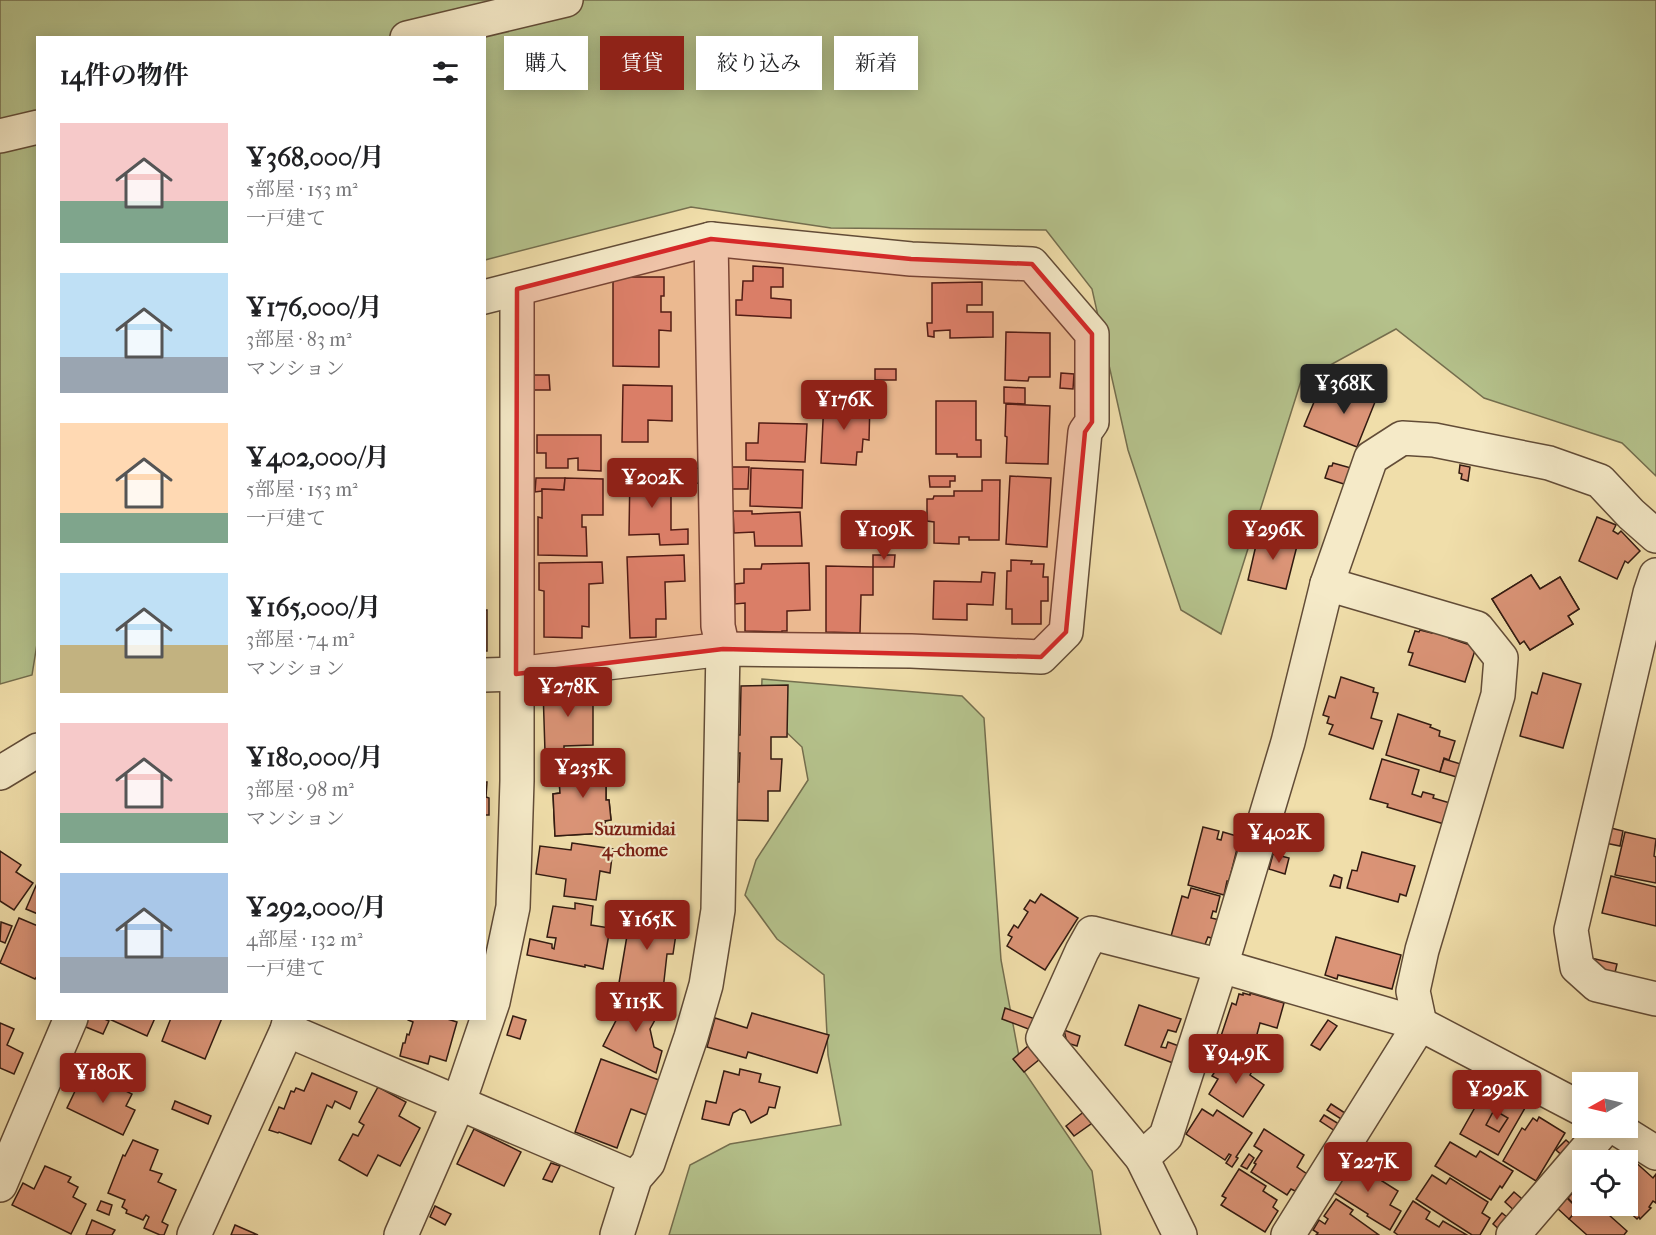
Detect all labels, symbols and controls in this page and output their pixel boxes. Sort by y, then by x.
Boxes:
chip: 購入 [504,36,588,90]
chip: 賃貸 [600,36,684,90]
chip: 絞り込み [696,36,822,90]
chip: 新着 [834,36,918,90]
icon: filters [429,56,462,89]
text: 14件の物件 [60,60,189,91]
text: ¥368,000/月 [246,142,385,173]
icon: home [108,147,180,219]
text: 5部屋 · 153 m² [246,178,358,201]
text: 一戸建て [246,207,326,230]
text: ¥176,000/月 [246,292,383,323]
icon: home [108,297,180,369]
text: 3部屋 · 83 m² [246,328,352,351]
text: マンション [246,357,345,380]
pin: ¥368K [1302,364,1386,415]
text: ¥368K [1314,372,1374,395]
pin: ¥176K [802,380,886,431]
text: ¥176K [815,388,873,411]
text: ¥402,000/月 [246,442,390,473]
icon: home [108,447,180,519]
pin: ¥202K [610,458,694,509]
text: ¥202K [621,466,683,489]
text: 5部屋 · 153 m² [246,478,358,501]
text: 一戸建て [246,507,326,530]
pin: ¥109K [842,510,926,561]
pin: ¥296K [1231,510,1315,561]
text: ¥109K [855,518,913,541]
text: ¥296K [1242,518,1304,541]
text: ¥165,000/月 [246,592,381,623]
icon: home [108,597,180,669]
text: 3部屋 · 74 m² [246,628,354,651]
text: マンション [246,657,345,680]
pin: ¥278K [526,667,610,718]
text: ¥278K [538,675,598,698]
text: ¥180,000/月 [246,742,384,773]
icon: home [108,747,180,819]
pin: ¥235K [541,748,625,799]
text: ¥235K [554,756,612,779]
text: 3部屋 · 98 m² [246,778,354,801]
text: マンション [246,807,345,830]
pin: ¥402K [1237,813,1321,864]
district label: Suzumidai 4-chome [594,819,676,861]
text: ¥402K [1247,821,1311,844]
text: ¥292,000/月 [246,892,387,923]
icon: home [108,897,180,969]
pin: ¥165K [605,900,689,951]
text: ¥165K [619,908,675,931]
text: 4部屋 · 132 m² [246,928,363,951]
text: 一戸建て [246,957,326,980]
pin: ¥115K [594,982,678,1033]
text: ¥115K [610,990,662,1013]
pin: ¥94.9K [1187,1034,1285,1085]
text: ¥94.9K [1203,1042,1269,1065]
pin: ¥180K [61,1053,145,1104]
text: ¥180K [74,1061,132,1084]
pin: ¥292K [1455,1070,1539,1121]
north arrow [1572,1072,1638,1138]
map controls [1572,1072,1638,1216]
text: ¥292K [1466,1078,1528,1101]
pin: ¥227K [1326,1142,1410,1193]
text: ¥227K [1338,1150,1398,1173]
button: locate [1572,1150,1638,1216]

